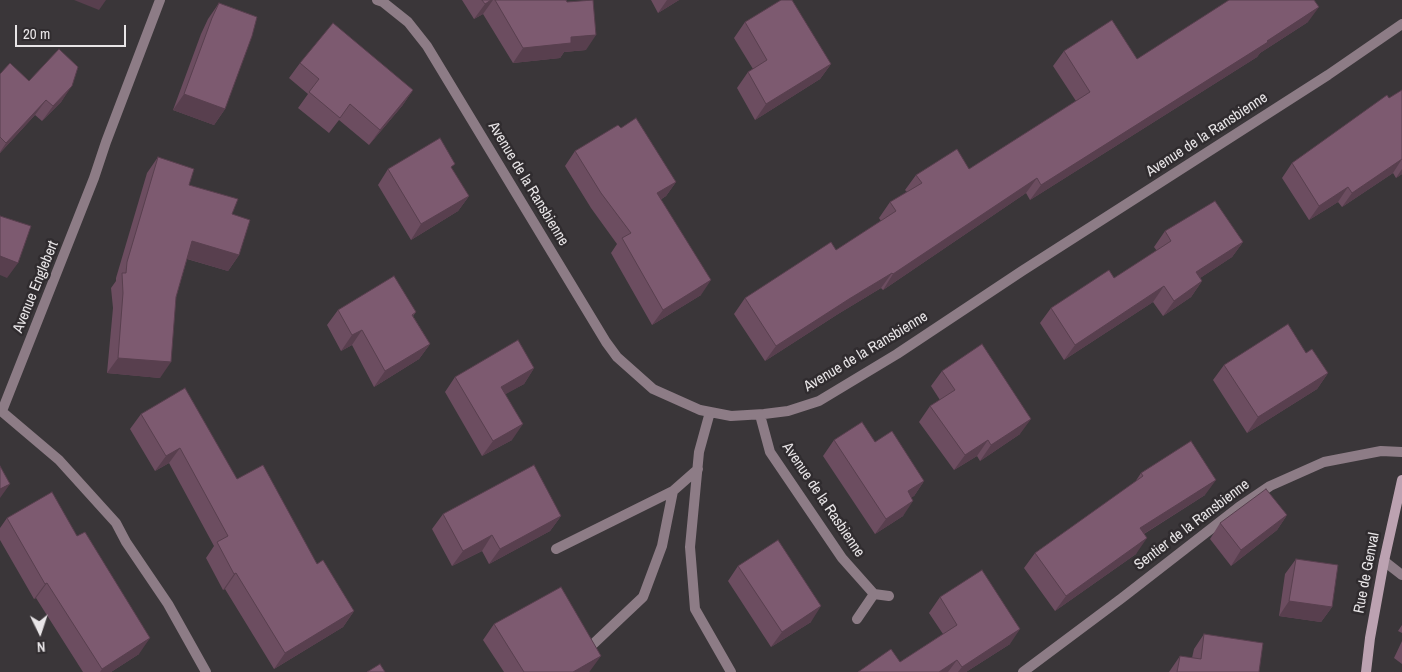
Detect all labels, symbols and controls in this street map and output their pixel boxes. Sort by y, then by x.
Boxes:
scale bar [18,15,129,47]
text: 20 m [23,23,50,44]
street label: Avenue de la Ransbienne [1143,89,1271,181]
street label: Avenue de la Ransbienne [484,119,572,249]
street label: Avenue Englebert [9,238,63,336]
street label: Avenue de la Ransbienne [801,308,931,396]
street label: Avenue de la Rasbienne [778,439,868,561]
street label: Sentier de la Ransbienne [1131,476,1253,574]
street label: Rue de Genval [1350,531,1384,615]
north arrow [15,607,65,657]
text: N [36,638,46,656]

